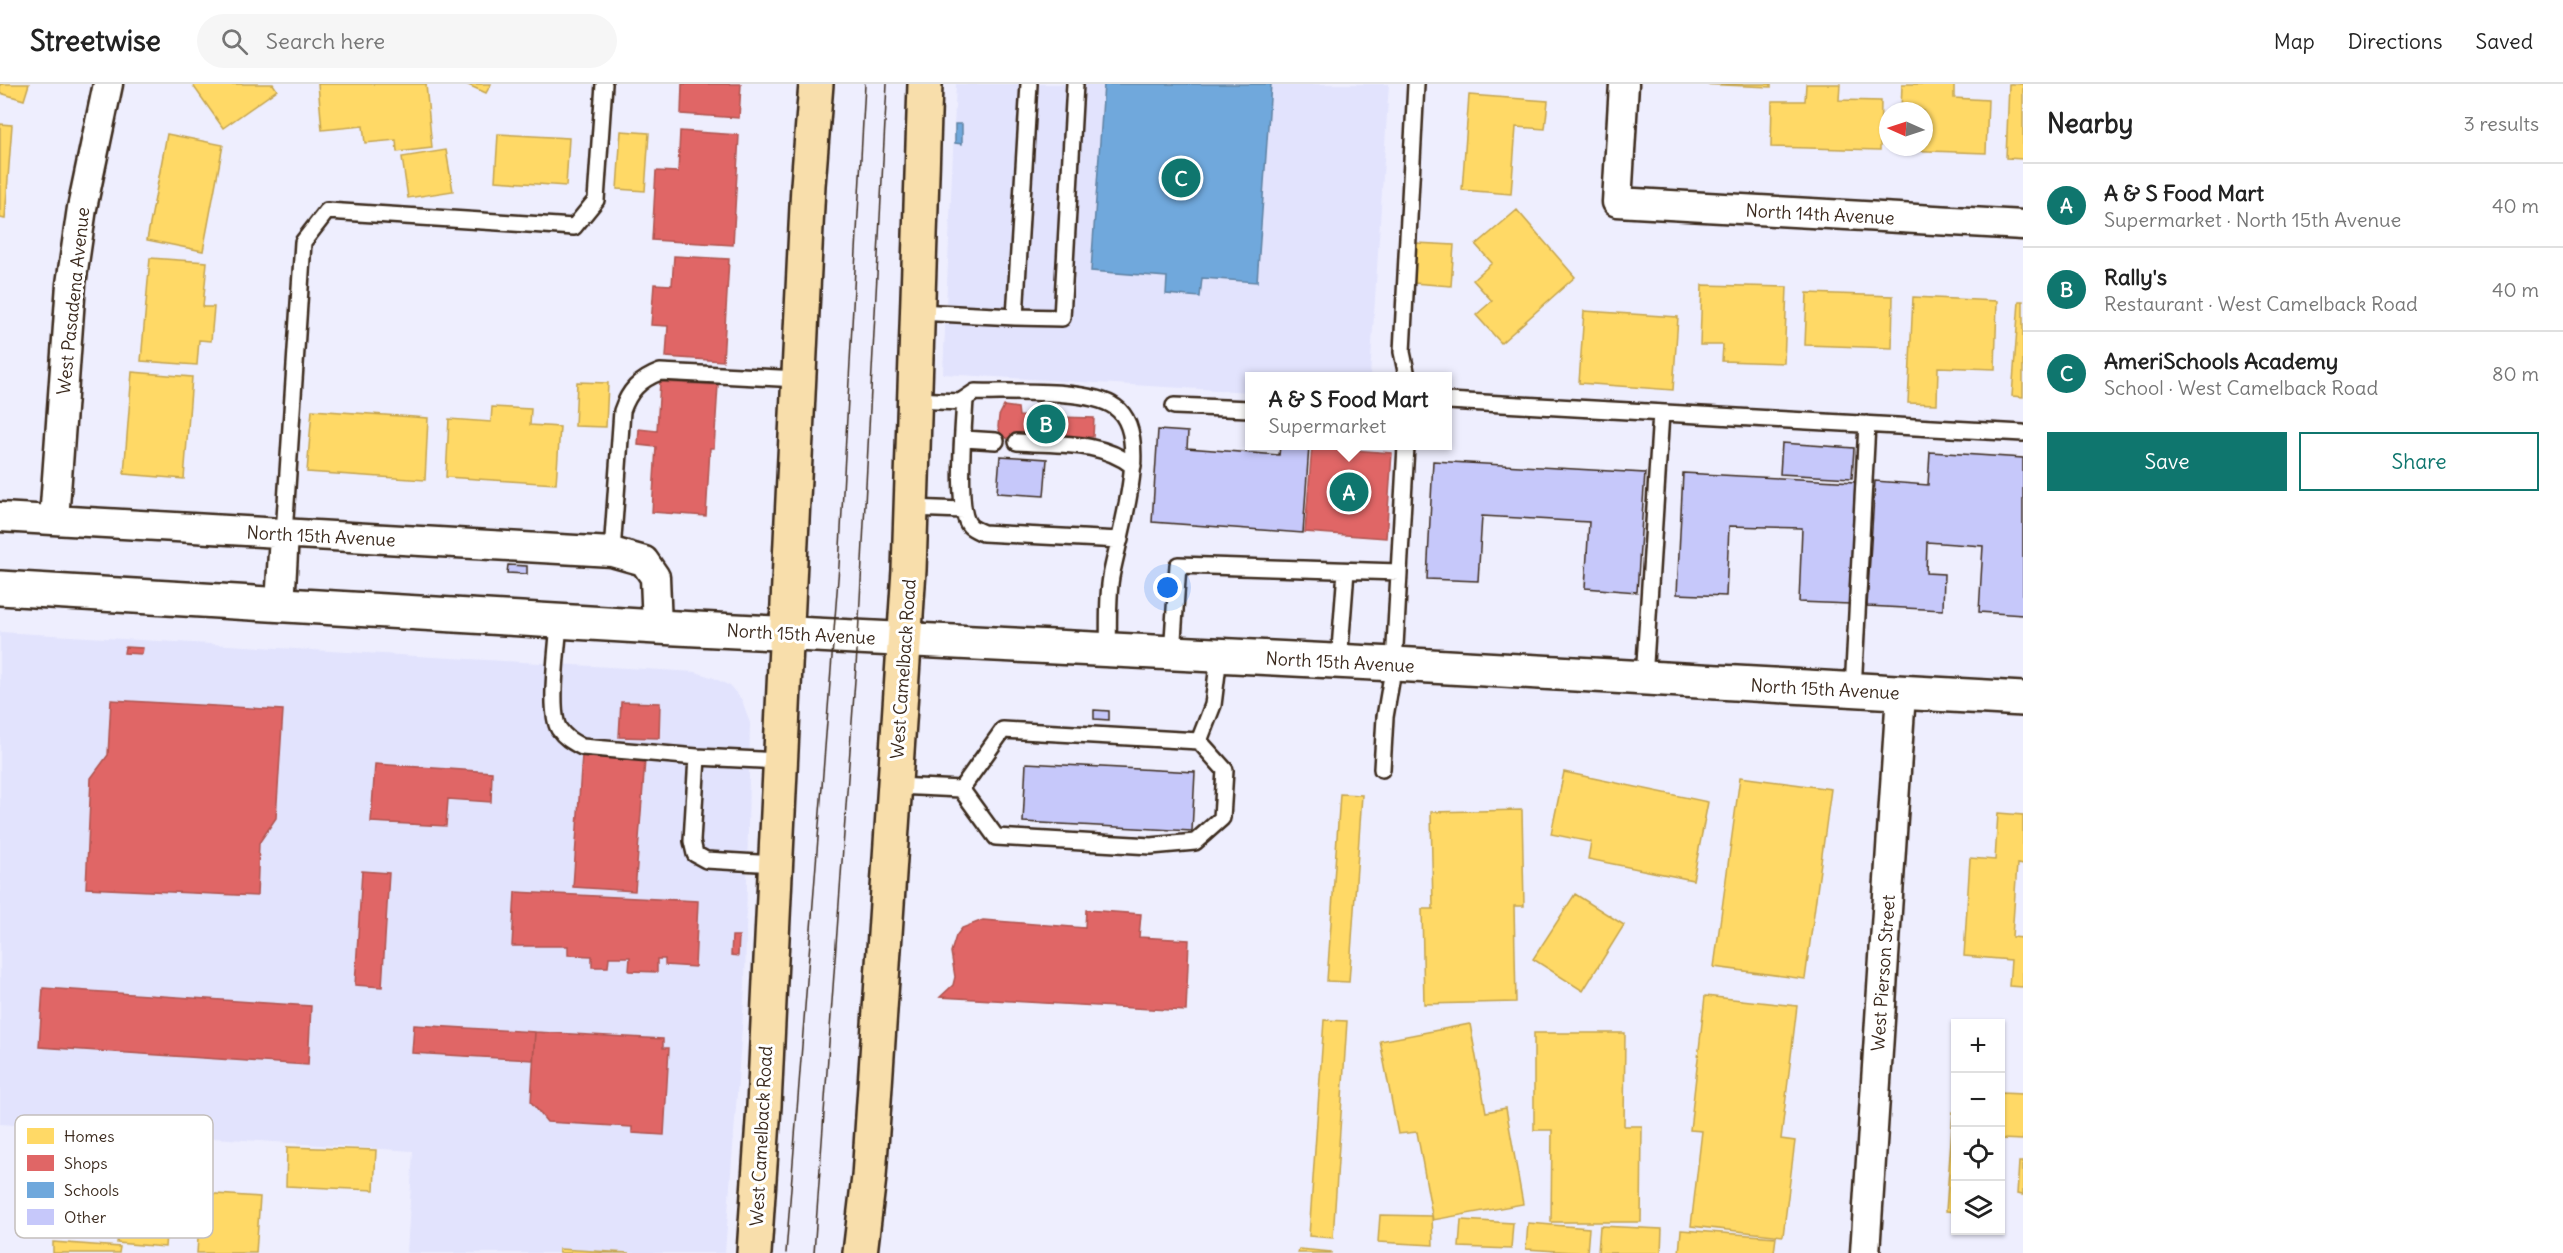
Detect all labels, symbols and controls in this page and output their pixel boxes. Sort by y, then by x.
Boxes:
search box [197,14,617,68]
text: Streetwise [30,23,161,59]
icon: search [218,25,251,58]
text: Search here [266,27,385,55]
text: Map [2274,28,2315,55]
text: Directions [2348,28,2442,55]
text: Saved [2475,28,2533,55]
north arrow [1879,102,1933,156]
text: Nearby [2047,107,2133,140]
text: 3 results [2463,111,2539,136]
pin: C [1162,156,1200,200]
text: A & S Food Mart [2104,179,2264,207]
text: A [2060,193,2073,218]
text: 40 m [2492,193,2539,218]
street label: North 14th Avenue [1745,199,1895,229]
street label: West Pasadena Avenue [52,206,94,396]
text: Supermarket · North 15th Avenue [2104,207,2401,232]
text: Rally's [2104,263,2167,291]
text: B [2060,277,2073,302]
text: 40 m [2492,277,2539,302]
text: Restaurant · West Camelback Road [2104,291,2418,316]
text: AmeriSchools Academy [2104,347,2338,375]
text: C [2060,361,2073,386]
text: 80 m [2492,361,2539,386]
popup [1245,372,1452,450]
text: School · West Camelback Road [2104,375,2378,400]
text: A & S Food Mart [1269,385,1428,413]
pin: B [1026,402,1066,446]
text: Supermarket [1269,413,1386,438]
button: Save [2047,432,2287,491]
button: Share [2299,432,2539,491]
pin: A [1330,470,1368,514]
street label: North 15th Avenue [246,521,396,551]
your location [1153,573,1182,602]
street label: West Camelback Road [885,578,921,760]
street label: North 15th Avenue [726,619,876,649]
street label: North 15th Avenue [1265,647,1415,677]
street label: North 15th Avenue [1750,674,1900,704]
street label: West Pierson Street [1866,894,1900,1052]
map controls [1951,1019,2005,1235]
button: + [1951,1019,2005,1073]
street label: West Camelback Road [745,1045,777,1227]
button: − [1951,1073,2005,1127]
legend [15,1115,213,1238]
text: Homes [64,1126,114,1146]
button: locate [1951,1127,2005,1181]
text: Shops [64,1153,108,1173]
text: Schools [64,1180,119,1200]
button: layers [1951,1181,2005,1235]
text: Other [64,1207,107,1227]

